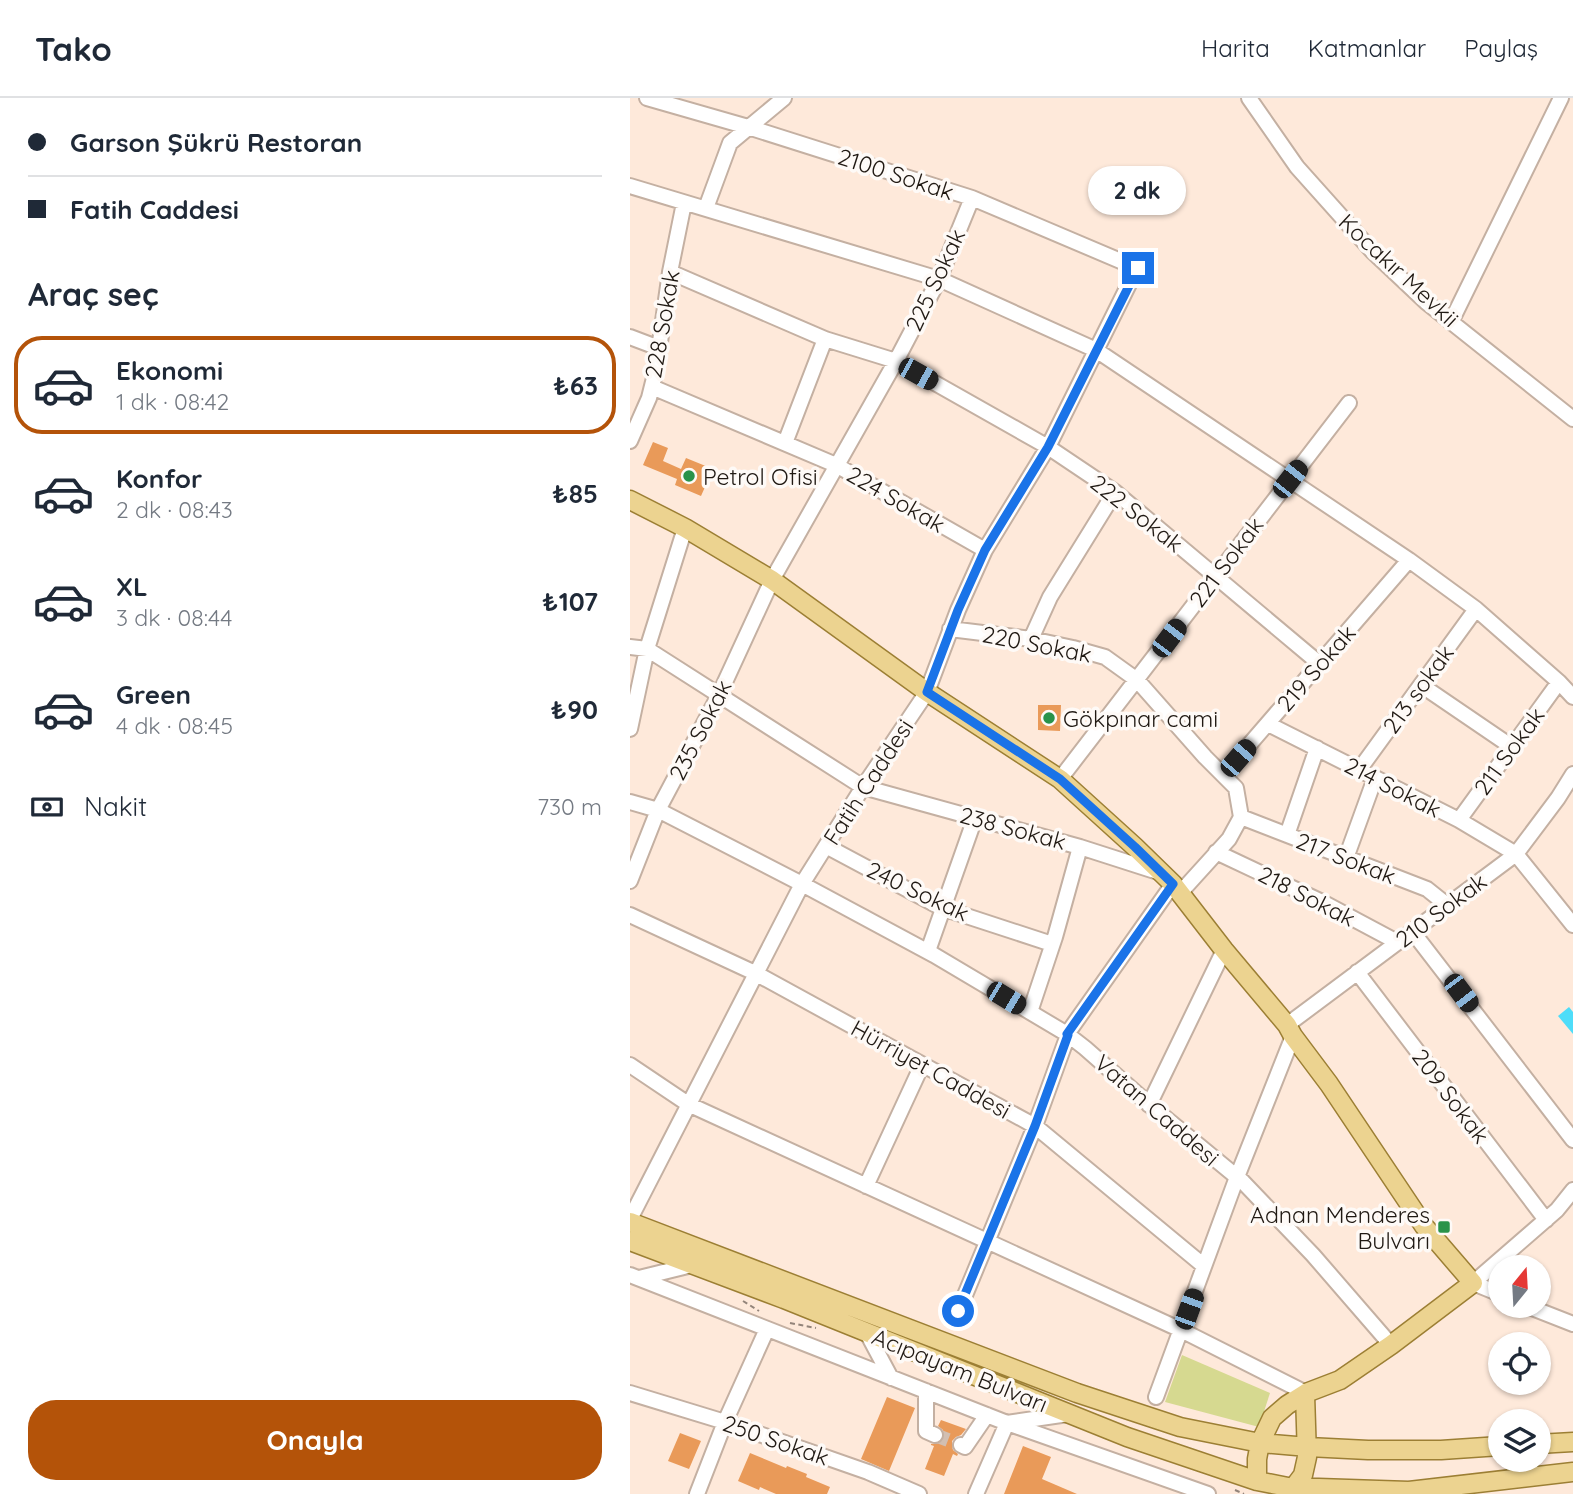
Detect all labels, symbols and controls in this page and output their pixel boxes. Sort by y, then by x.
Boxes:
text: Tako [35,28,112,69]
text: Harita [1201,33,1270,63]
text: Katmanlar [1308,33,1426,63]
text: Paylaş [1464,33,1538,63]
text: Garson Şükrü Restoran [70,126,362,159]
street label: 2100 Sokak [834,142,958,206]
callout: 2 dk [1089,166,1187,216]
text: 2 dk [1113,176,1161,205]
text: Fatih Caddesi [70,193,239,226]
street label: Kocakır Mevkii [1333,207,1465,333]
street label: 225 Sokak [899,224,971,336]
route end [1122,252,1154,284]
street label: 228 Sokak [638,268,686,380]
text: Araç seç [28,274,159,314]
icon: car [32,354,95,417]
text: Ekonomi [116,354,223,387]
car [895,355,942,393]
text: ₺63 [553,369,598,402]
text: 1 dk · 08:42 [116,387,229,416]
car [1269,456,1312,502]
street label: 224 Sokak [842,459,950,539]
icon: car [32,462,95,525]
text: Konfor [116,462,202,495]
place label: Petrol Ofisi [703,462,818,491]
marker: Petrol Ofisi [681,468,697,484]
street label: 222 Sokak [1085,468,1189,558]
text: ₺85 [552,477,598,510]
text: 2 dk · 08:43 [116,495,233,524]
street label: 221 Sokak [1183,511,1269,613]
icon: car [32,570,95,633]
text: XL [116,570,148,603]
text: ₺107 [542,585,598,618]
text: 3 dk · 08:44 [116,603,232,632]
car [1148,615,1191,661]
street label: 220 Sokak [980,619,1094,669]
street label: 219 Sokak [1270,619,1362,717]
street label: 213 sokak [1376,639,1460,739]
street label: 235 Sokak [662,675,738,785]
icon: car [32,678,95,741]
text: Green [116,678,191,711]
text: ₺90 [551,693,598,726]
street label: 211 Sokak [1467,701,1551,801]
place label: Gökpınar cami [1063,704,1218,733]
marker: Gökpınar cami [1041,710,1057,726]
text: 4 dk · 08:45 [116,711,233,740]
street label: Fatih Caddesi [817,714,919,850]
car [1217,735,1260,781]
street label: 214 Sokak [1340,750,1446,824]
icon: cash [28,788,66,826]
text: Nakit [84,790,147,823]
text: 730 m [537,792,602,821]
street label: 238 Sokak [957,800,1069,856]
street label: 217 Sokak [1292,826,1400,890]
street label: 240 Sokak [862,855,974,927]
street label: 218 Sokak [1254,859,1360,933]
street label: 210 Sokak [1390,866,1492,954]
car [1440,970,1483,1016]
car [983,978,1030,1018]
street label: Hürriyet Caddesi [846,1013,1016,1125]
street label: 209 Sokak [1406,1043,1496,1149]
street label: Vatan Caddesi [1089,1048,1225,1172]
place label: Adnan Menderes Bulvarı [1250,1200,1430,1255]
marker: Adnan Menderes Bulvarı [1436,1219,1452,1235]
north arrow [1488,1255,1550,1318]
map controls [1488,1255,1551,1472]
car [1172,1286,1207,1332]
route start [942,1295,974,1327]
street label: Acıpayam Bulvarı [868,1322,1052,1418]
button: locate [1488,1332,1551,1395]
button: Onayla [28,1400,602,1480]
street label: 250 Sokak [719,1408,833,1472]
button: layers [1488,1409,1551,1472]

